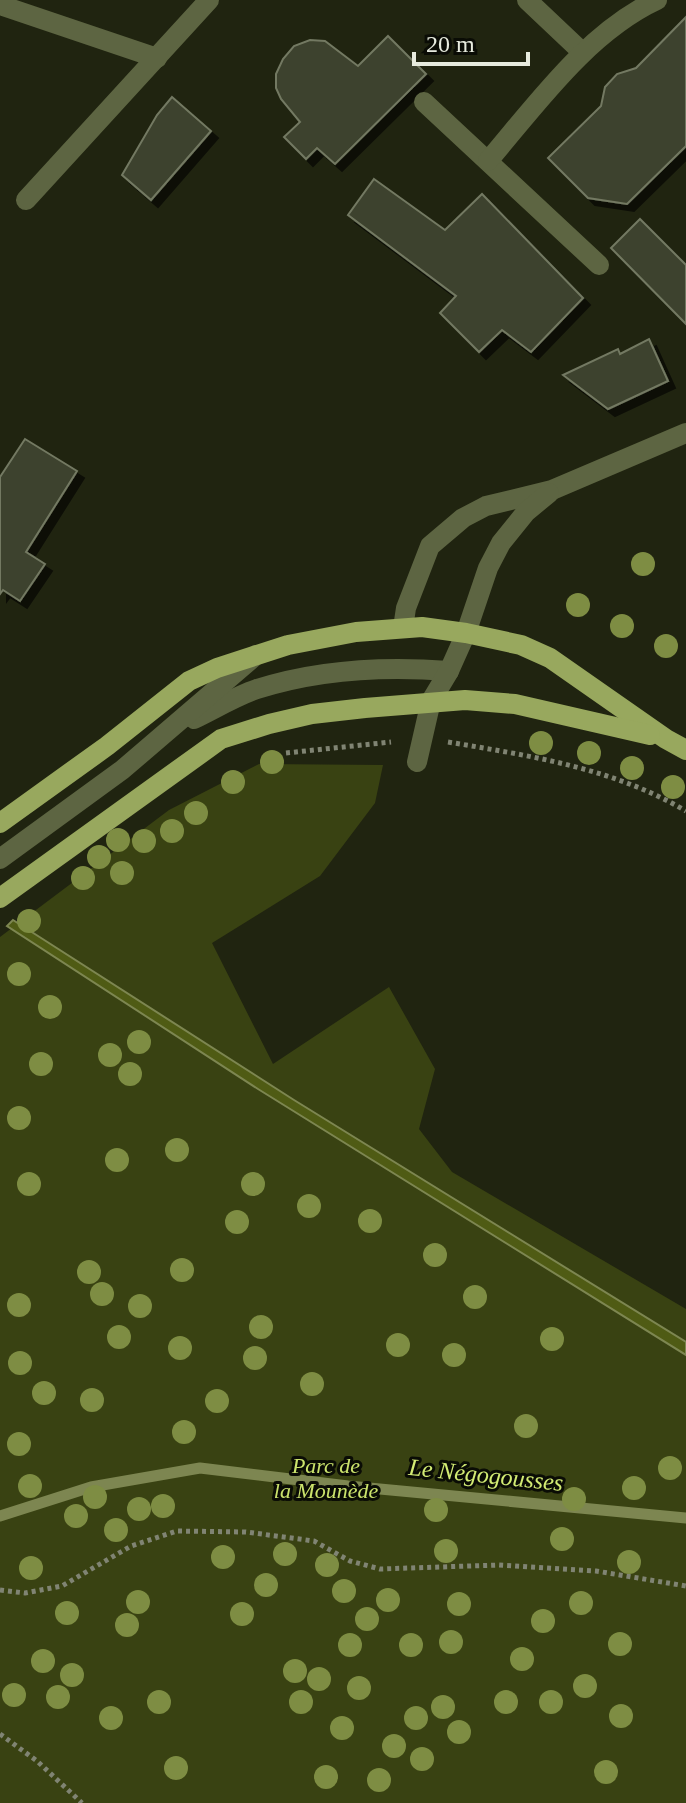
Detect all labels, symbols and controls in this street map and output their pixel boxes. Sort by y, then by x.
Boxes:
scale bar [414,16,528,66]
text: 20 m [426,31,475,57]
park label: Parc de la Mounède [274,1453,378,1503]
water label: Le Négogousses [406,1454,565,1496]

